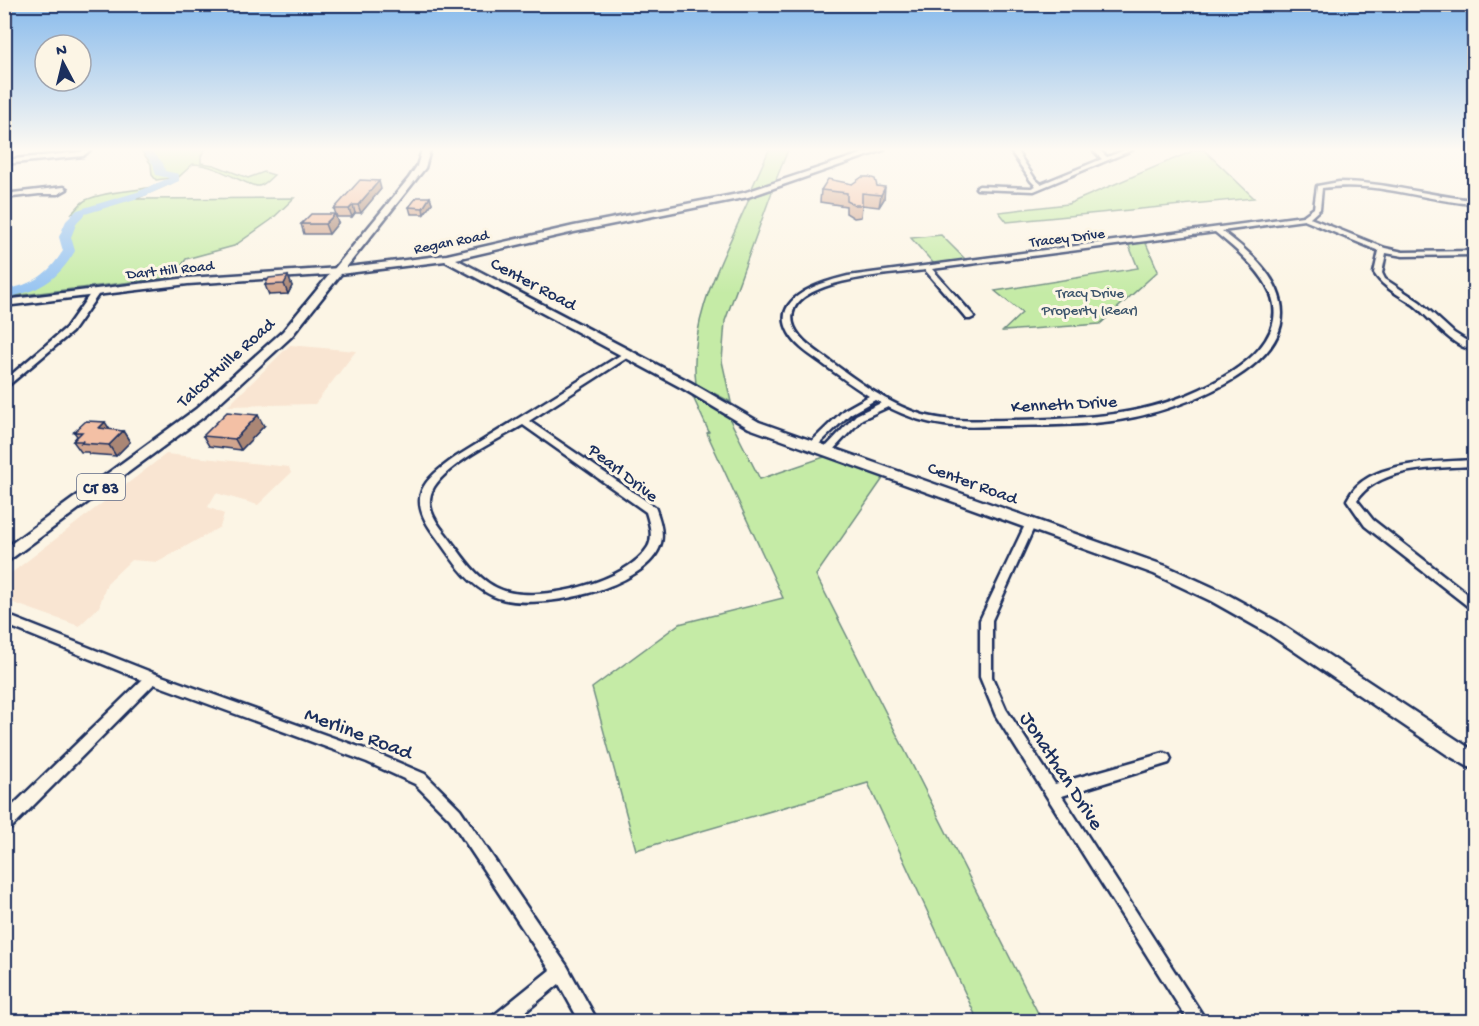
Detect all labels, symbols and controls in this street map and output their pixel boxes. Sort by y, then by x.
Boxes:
north arrow [33,33,93,93]
text: N [55,41,68,62]
street label: Tracey Drive [1027,225,1106,253]
street label: Regan Road [412,227,492,259]
street label: Center Road [486,254,581,317]
street label: Dart Hill Road [125,257,216,285]
park label: Tracy Drive Property (Rear) [1041,285,1138,320]
street label: Talcottville Road [173,314,281,414]
street label: Kenneth Drive [1011,392,1118,419]
street label: Pearl Drive [582,440,662,508]
street label: Center Road [924,458,1021,511]
road number: CT 83 [77,474,125,500]
street label: Merline Road [300,703,417,768]
street label: Jonathan Drive [1013,708,1108,837]

